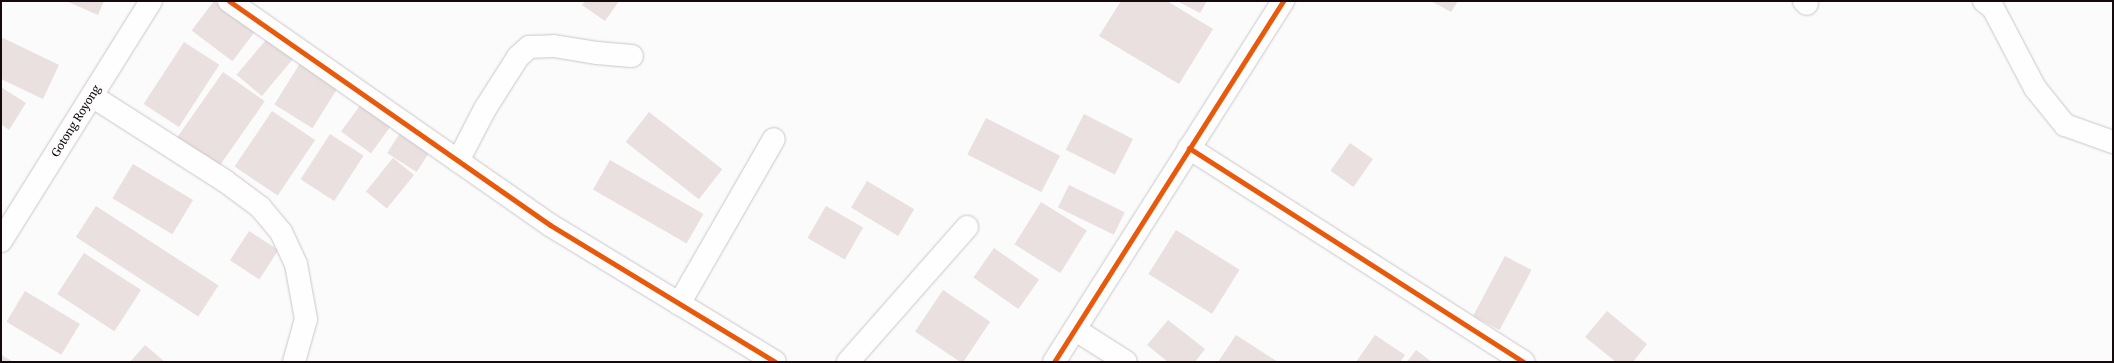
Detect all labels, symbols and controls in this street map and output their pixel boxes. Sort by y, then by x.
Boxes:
street label: Gotong Royong [49,83,103,159]

